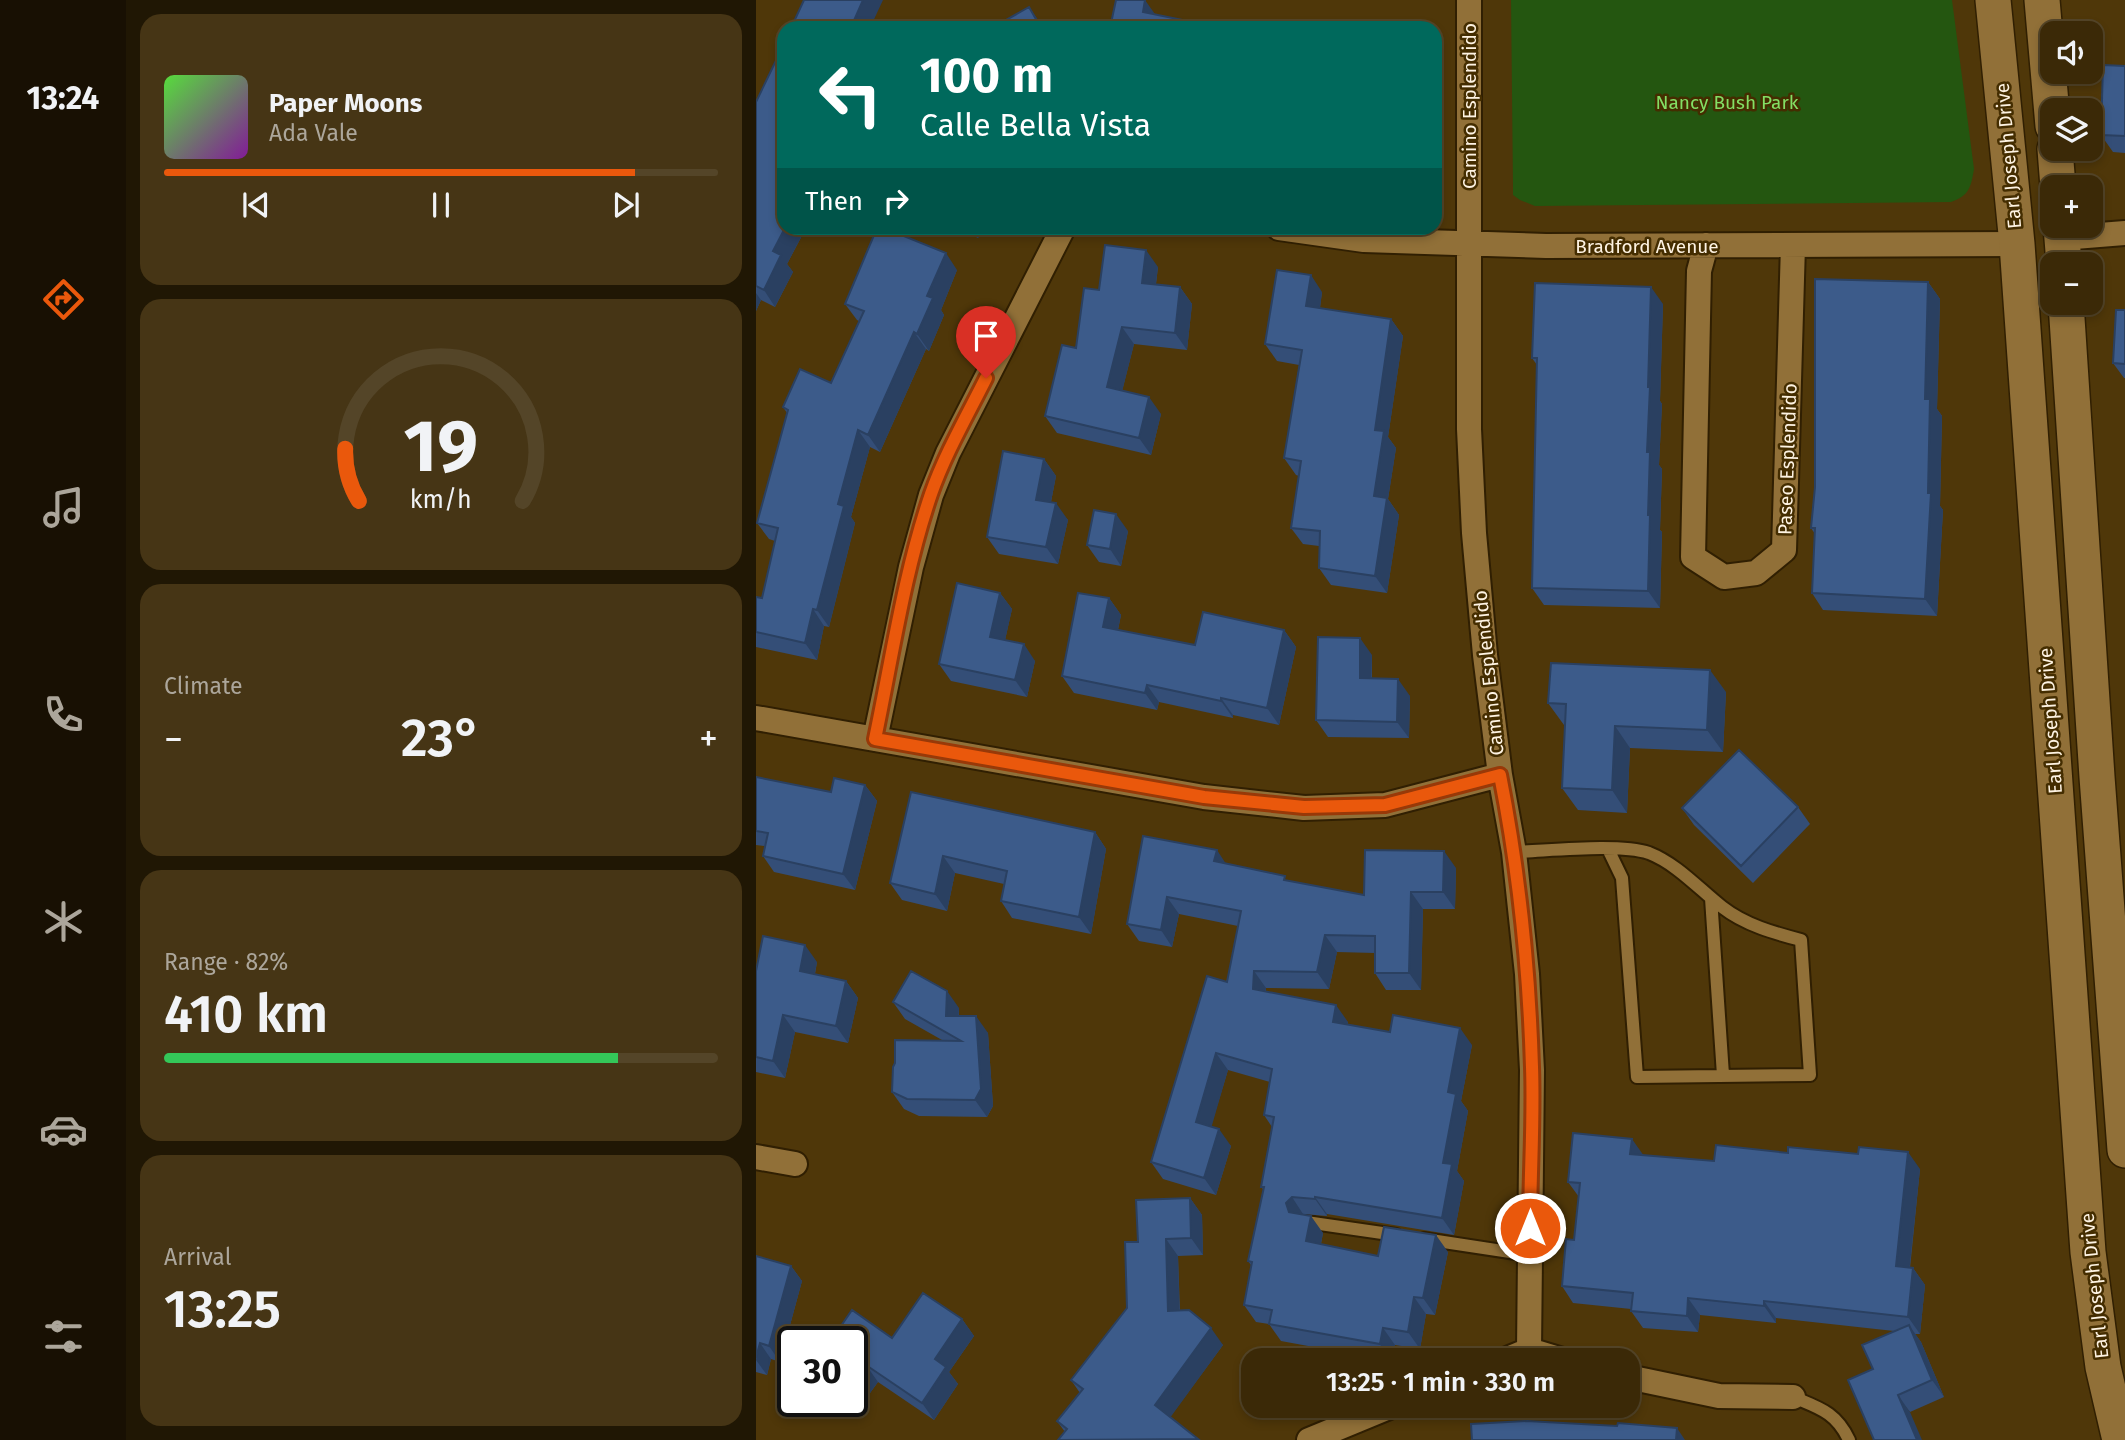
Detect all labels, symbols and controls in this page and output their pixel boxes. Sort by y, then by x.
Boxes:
map controls [2040,21,2103,315]
button: sound [2040,21,2103,84]
street label: Camino Esplendido [1458,23,1481,189]
text: 100 m [920,46,1053,105]
icon: left [805,49,896,140]
text: 13:24 [27,79,99,117]
street label: Earl Joseph Drive [1991,82,2026,230]
text: Paper Moons [269,88,422,119]
park label: Nancy Bush Park [1656,91,1799,114]
button: layers [2040,98,2103,161]
text: Calle Bella Vista [920,106,1151,144]
text: Ada Vale [269,119,358,147]
button: + [2040,175,2103,238]
icon: right [877,182,915,220]
icon: previous [237,186,275,224]
icon: pause [422,186,460,224]
icon: next [607,186,645,224]
text: Then [805,186,863,217]
street label: Bradford Avenue [1575,235,1719,258]
button: − [2040,252,2103,315]
icon: directions [39,275,88,324]
pin [956,306,1016,378]
icon: arrive [967,317,1005,355]
street label: Paseo Esplendido [1773,383,1802,535]
text: 19 [404,403,478,490]
icon: music [39,483,88,532]
text: km/h [410,485,472,515]
street label: Camino Esplendido [1468,589,1509,757]
street label: Earl Joseph Drive [2034,647,2067,795]
text: Climate [164,672,243,700]
icon: phone [39,690,88,739]
text: 23° [401,707,481,770]
text: − [164,716,183,762]
text: + [699,716,718,762]
icon: climate [39,897,88,946]
text: Range · 82% [164,948,288,976]
text: 410 km [164,983,328,1046]
icon: car [39,1105,88,1154]
position arrow [1493,1191,1567,1265]
street label: Earl Joseph Drive [2075,1212,2114,1360]
text: Arrival [164,1243,231,1271]
text: 13:25 [164,1278,281,1341]
icon: filters [39,1312,88,1361]
speed limit sign: 30 [777,1326,868,1417]
text: 13:25 · 1 min · 330 m [1326,1367,1555,1398]

